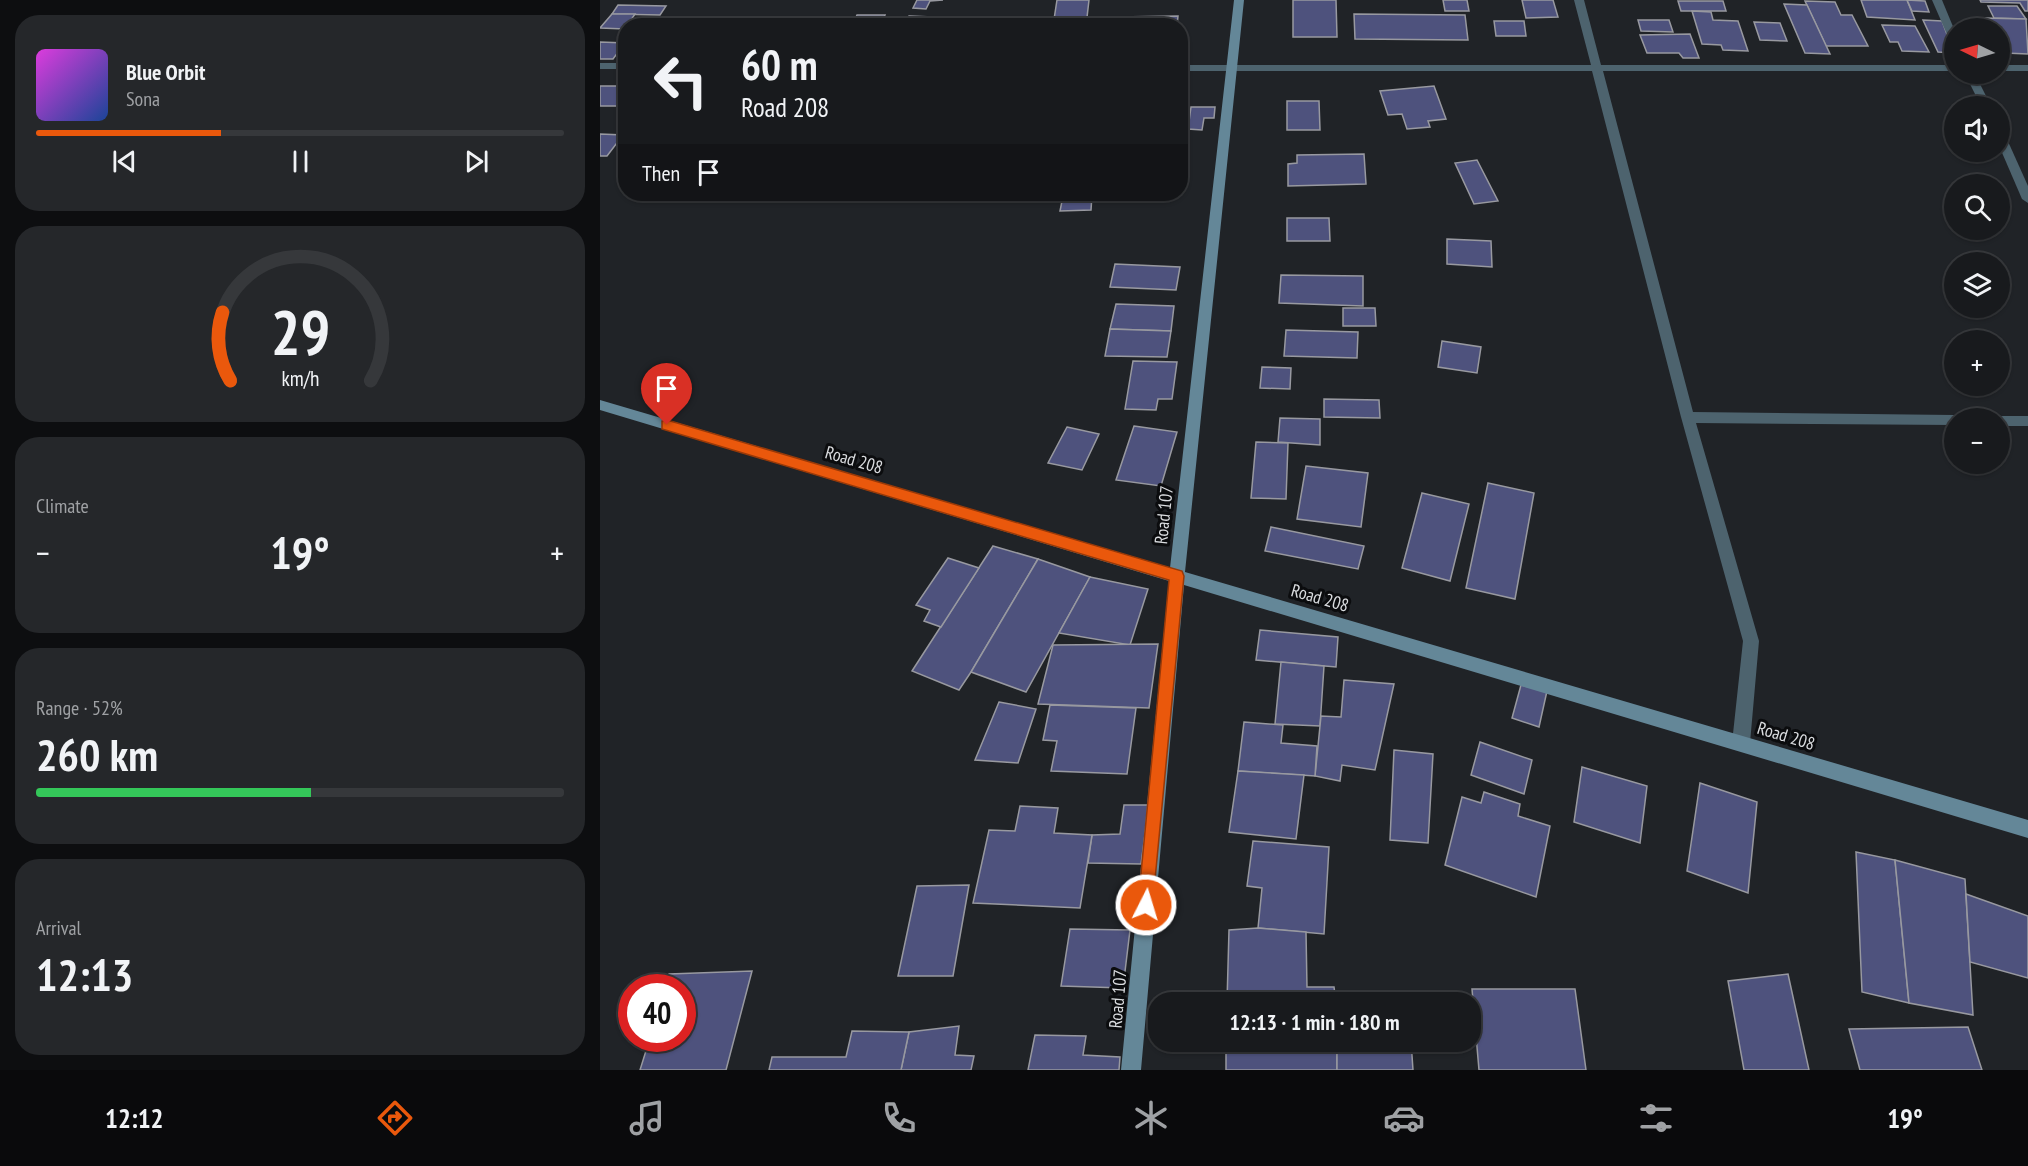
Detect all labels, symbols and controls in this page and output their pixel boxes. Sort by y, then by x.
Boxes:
north arrow [1944,18,2010,84]
map controls [1944,18,2010,474]
text: 60 m [741,37,818,92]
icon: left [642,42,720,120]
text: Blue Orbit [126,58,205,86]
text: Sona [126,86,160,112]
text: Road 208 [741,90,829,124]
button: sound [1944,96,2010,162]
icon: previous [108,145,141,178]
icon: pause [284,145,317,178]
icon: next [460,145,493,178]
icon: arrive [692,156,725,189]
text: Then [642,159,680,187]
button: search [1944,174,2010,240]
button: layers [1944,252,2010,318]
text: 29 [270,291,330,372]
button: + [1944,330,2010,396]
pin [641,363,692,425]
text: km/h [281,364,319,392]
icon: arrive [650,372,683,405]
button: − [1944,408,2010,474]
street label: Road 208 [823,440,886,479]
street label: Road 107 [1149,484,1178,545]
text: Climate [36,493,89,519]
text: 19° [270,523,330,581]
text: − [36,531,50,574]
text: + [550,531,564,574]
street label: Road 208 [1289,578,1352,617]
text: Range · 52% [36,695,123,721]
street label: Road 208 [1755,716,1818,755]
text: 260 km [36,725,158,783]
position arrow [1114,873,1178,937]
text: Arrival [36,915,81,941]
text: 12:13 [36,945,133,1003]
street label: Road 107 [1103,969,1132,1029]
speed limit sign: 40 [618,974,696,1052]
text: 12:13 · 1 min · 180 m [1229,1008,1400,1036]
icon: directions [374,1097,416,1139]
icon: music [626,1097,668,1139]
icon: phone [878,1097,920,1139]
icon: climate [1130,1097,1172,1139]
icon: car [1383,1097,1425,1139]
icon: filters [1635,1097,1677,1139]
text: 12:12 [105,1101,164,1135]
text: 19° [1887,1101,1923,1135]

